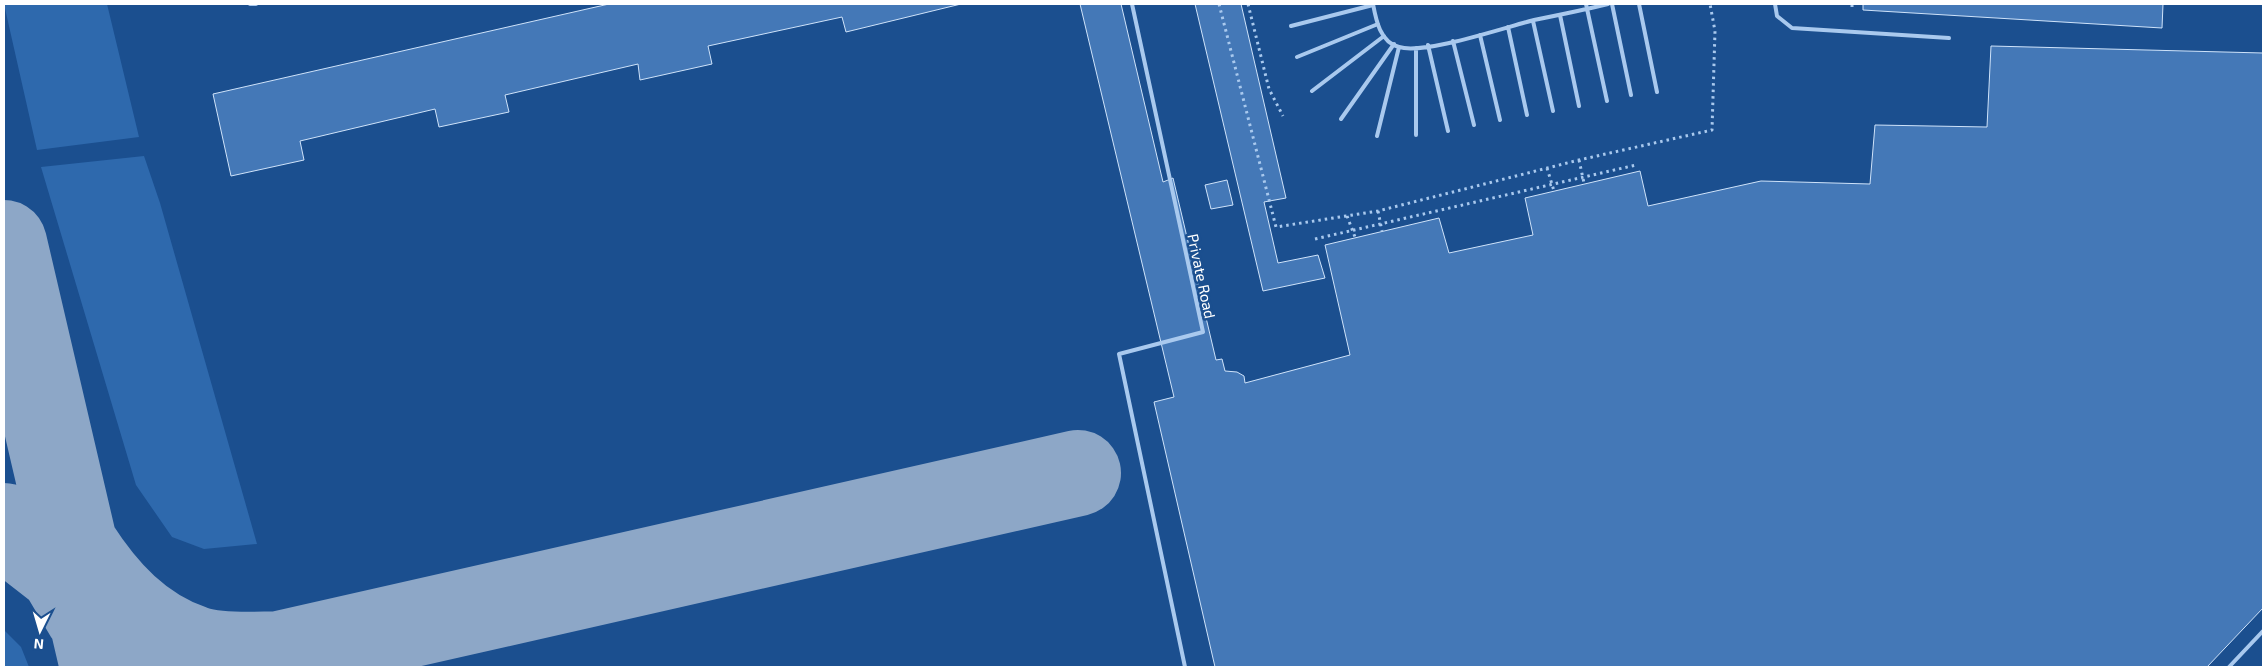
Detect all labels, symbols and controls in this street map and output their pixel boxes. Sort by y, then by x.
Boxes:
street label: Private Road [1184,232,1220,320]
north arrow [15,606,65,656]
text: N [33,636,45,653]

